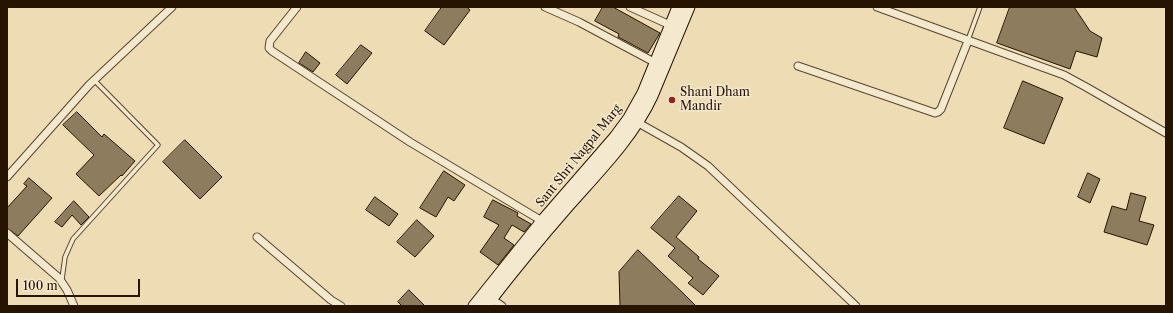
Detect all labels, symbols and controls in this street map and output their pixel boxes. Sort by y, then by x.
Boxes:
place label: Shani Dham Mandir [680,86,750,114]
marker: Shani Dham Mandir [667,95,677,105]
street label: Sant Shri Nagpal Marg [533,102,625,210]
scale bar [18,271,142,297]
text: 100 m [23,278,58,293]

